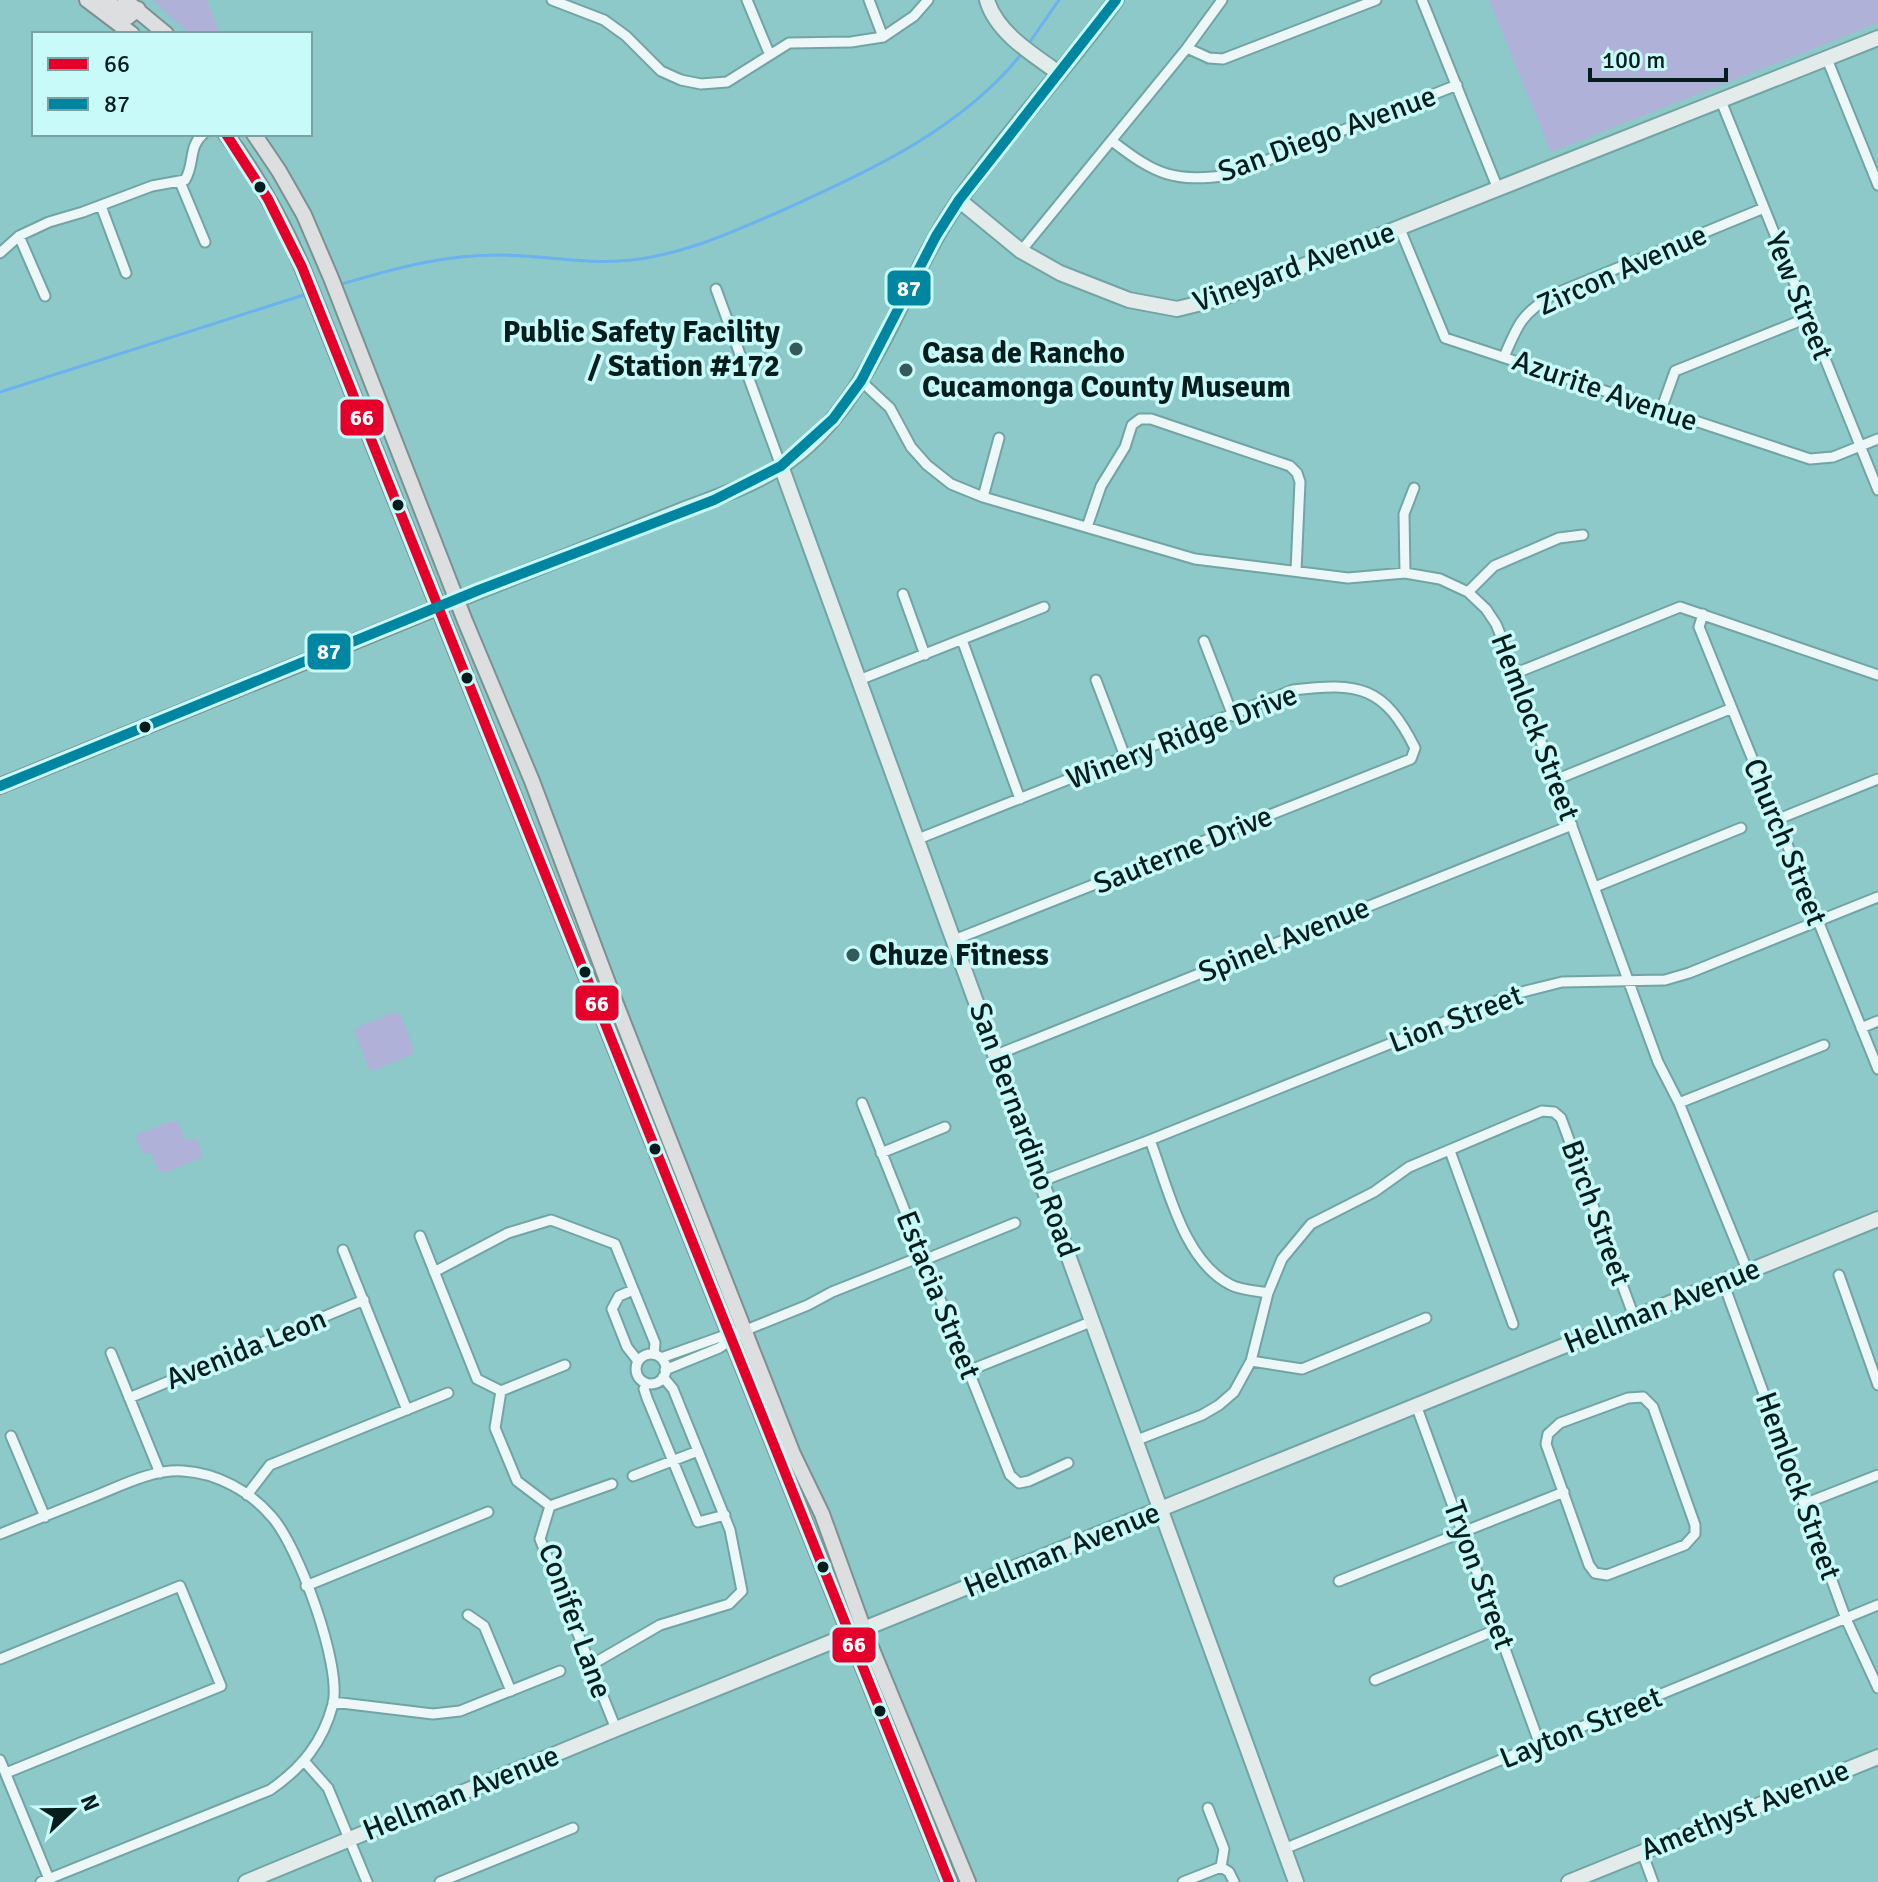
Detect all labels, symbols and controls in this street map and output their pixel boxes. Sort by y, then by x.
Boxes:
legend [32,32,312,136]
scale bar [1590,32,1726,82]
text: 100 m [1602,45,1665,75]
text: 66 [104,49,130,79]
street label: San Diego Avenue [1213,77,1441,191]
text: 87 [104,89,130,119]
unlabelled marker [252,179,268,195]
street label: Vineyard Avenue [1188,213,1400,321]
street label: Zircon Avenue [1531,216,1713,324]
street label: Yew Street [1757,227,1841,365]
line badge: 87 [886,269,932,307]
text: 87 [897,275,921,302]
place label: Public Safety Facility / Station #172 [503,314,780,385]
place label: Casa de Rancho Cucamonga County Museum [922,335,1291,406]
marker: Public Safety Facility / Station #172 [787,340,805,358]
street label: Azurite Avenue [1508,342,1702,440]
marker: Casa de Rancho Cucamonga County Museum [897,361,915,379]
line badge: 66 [339,398,385,437]
text: 66 [350,404,374,431]
unlabelled marker [390,497,406,513]
street label: Hemlock Street [1482,628,1588,826]
line badge: 87 [306,632,352,671]
text: 87 [317,638,341,665]
unlabelled marker [459,670,475,686]
street label: Winery Ridge Drive [1061,676,1303,798]
unlabelled marker [137,719,153,735]
street label: Church Street [1735,753,1835,931]
street label: Sauterne Drive [1088,797,1278,903]
street label: Spinel Avenue [1193,889,1375,991]
place label: Chuze Fitness [869,937,1049,974]
marker: Chuze Fitness [844,946,862,964]
unlabelled marker [577,964,593,980]
street label: Lion Street [1384,977,1528,1061]
line badge: 66 [574,984,620,1022]
text: 66 [585,990,609,1017]
street label: San Bernardino Road [961,998,1087,1262]
street label: Birch Street [1553,1135,1639,1291]
unlabelled marker [647,1141,663,1157]
street label: Estacia Street [887,1205,989,1385]
street label: Hellman Avenue [1558,1250,1766,1362]
street label: Avenida Leon [160,1300,332,1398]
street label: Hemlock Street [1747,1387,1849,1585]
street label: Hellman Avenue [958,1494,1166,1606]
street label: Tryon Street [1435,1496,1523,1654]
street label: Conifer Lane [530,1538,620,1704]
unlabelled marker [815,1559,831,1575]
line badge: 66 [831,1626,877,1664]
text: 66 [842,1631,866,1658]
street label: Layton Street [1495,1679,1667,1777]
unlabelled marker [872,1703,888,1719]
street label: Hellman Avenue [357,1737,565,1849]
street label: Amethyst Avenue [1635,1751,1855,1869]
north arrow [32,1770,112,1850]
text: N [75,1791,105,1815]

